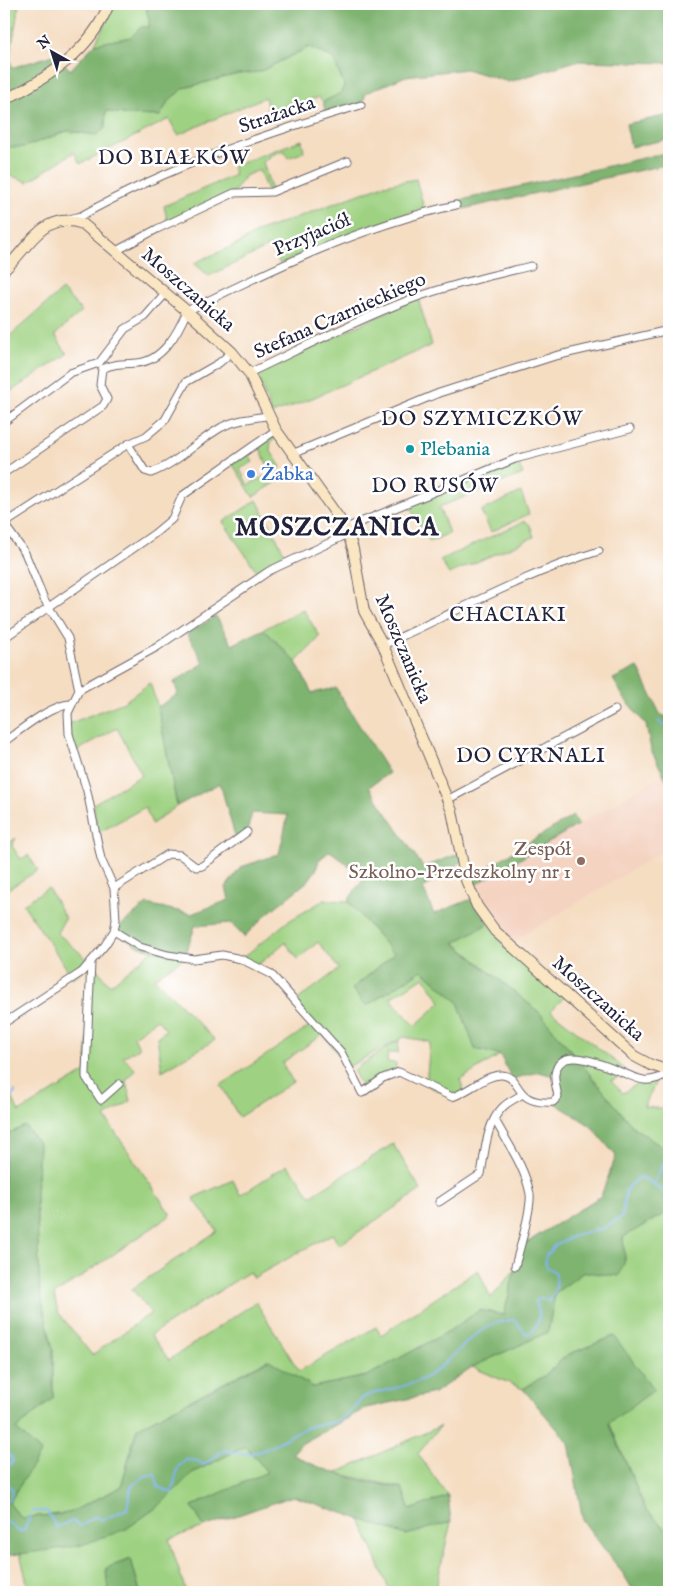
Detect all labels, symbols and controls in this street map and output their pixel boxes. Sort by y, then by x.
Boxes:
north arrow [28,28,78,78]
text: N [33,32,55,54]
street label: Strażacka [236,90,319,140]
district label: DO BIAŁKÓW [98,144,250,172]
street label: Przyjaciół [270,207,355,262]
street label: Moszczanicka [136,243,240,338]
street label: Stefana Czarnieckiego [250,267,430,365]
district label: DO SZYMICZKÓW [381,405,583,433]
place label: Plebania [420,437,490,462]
marker: Plebania [404,443,416,455]
place label: Żabka [261,462,314,487]
marker: Żabka [245,468,257,480]
district label: DO RUSÓW [371,472,499,500]
district label: MOSZCZANICA [235,512,439,544]
street label: Moszczanicka [369,591,437,708]
district label: CHACIAKI [449,602,567,629]
district label: DO CYRNALI [456,743,606,770]
place label: Zespół Szkolno-Przedszkolny nr 1 [349,837,572,885]
marker: Zespół Szkolno-Przedszkolny nr 1 [575,855,587,867]
street label: Moszczanicka [547,951,650,1047]

